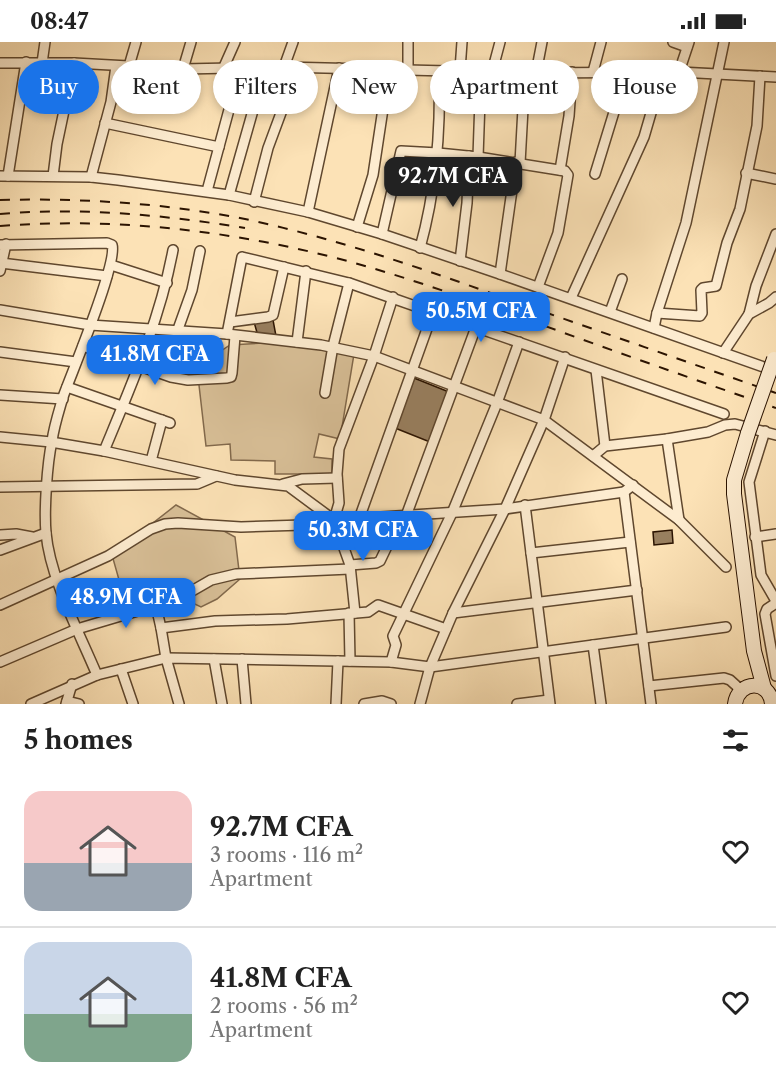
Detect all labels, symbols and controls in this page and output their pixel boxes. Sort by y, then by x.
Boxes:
text: 08:47 [30,8,89,35]
chip: Buy [18,60,99,114]
chip: Rent [111,60,201,114]
chip: Filters [213,60,318,114]
chip: New [330,60,418,114]
chip: Apartment [430,60,579,114]
chip: House [591,60,698,114]
pin: 92.7M CFA [384,157,522,208]
text: 92.7M CFA [398,164,508,188]
pin: 50.5M CFA [412,292,550,343]
text: 50.5M CFA [426,299,536,323]
pin: 41.8M CFA [86,335,224,386]
text: 41.8M CFA [101,342,209,366]
pin: 50.3M CFA [294,511,432,562]
text: 50.3M CFA [308,518,418,542]
pin: 48.9M CFA [57,578,195,629]
text: 48.9M CFA [70,585,182,609]
text: 5 homes [24,724,133,756]
icon: filters [719,724,752,757]
text: 92.7M CFA [210,811,353,843]
icon: home [72,815,144,887]
icon: heart [719,835,752,868]
text: 3 rooms · 116 m² [210,843,363,867]
text: Apartment [210,867,313,891]
text: 41.8M CFA [210,962,352,994]
icon: home [72,966,144,1038]
icon: heart [719,986,752,1019]
text: 2 rooms · 56 m² [210,994,358,1018]
text: Apartment [210,1018,313,1042]

